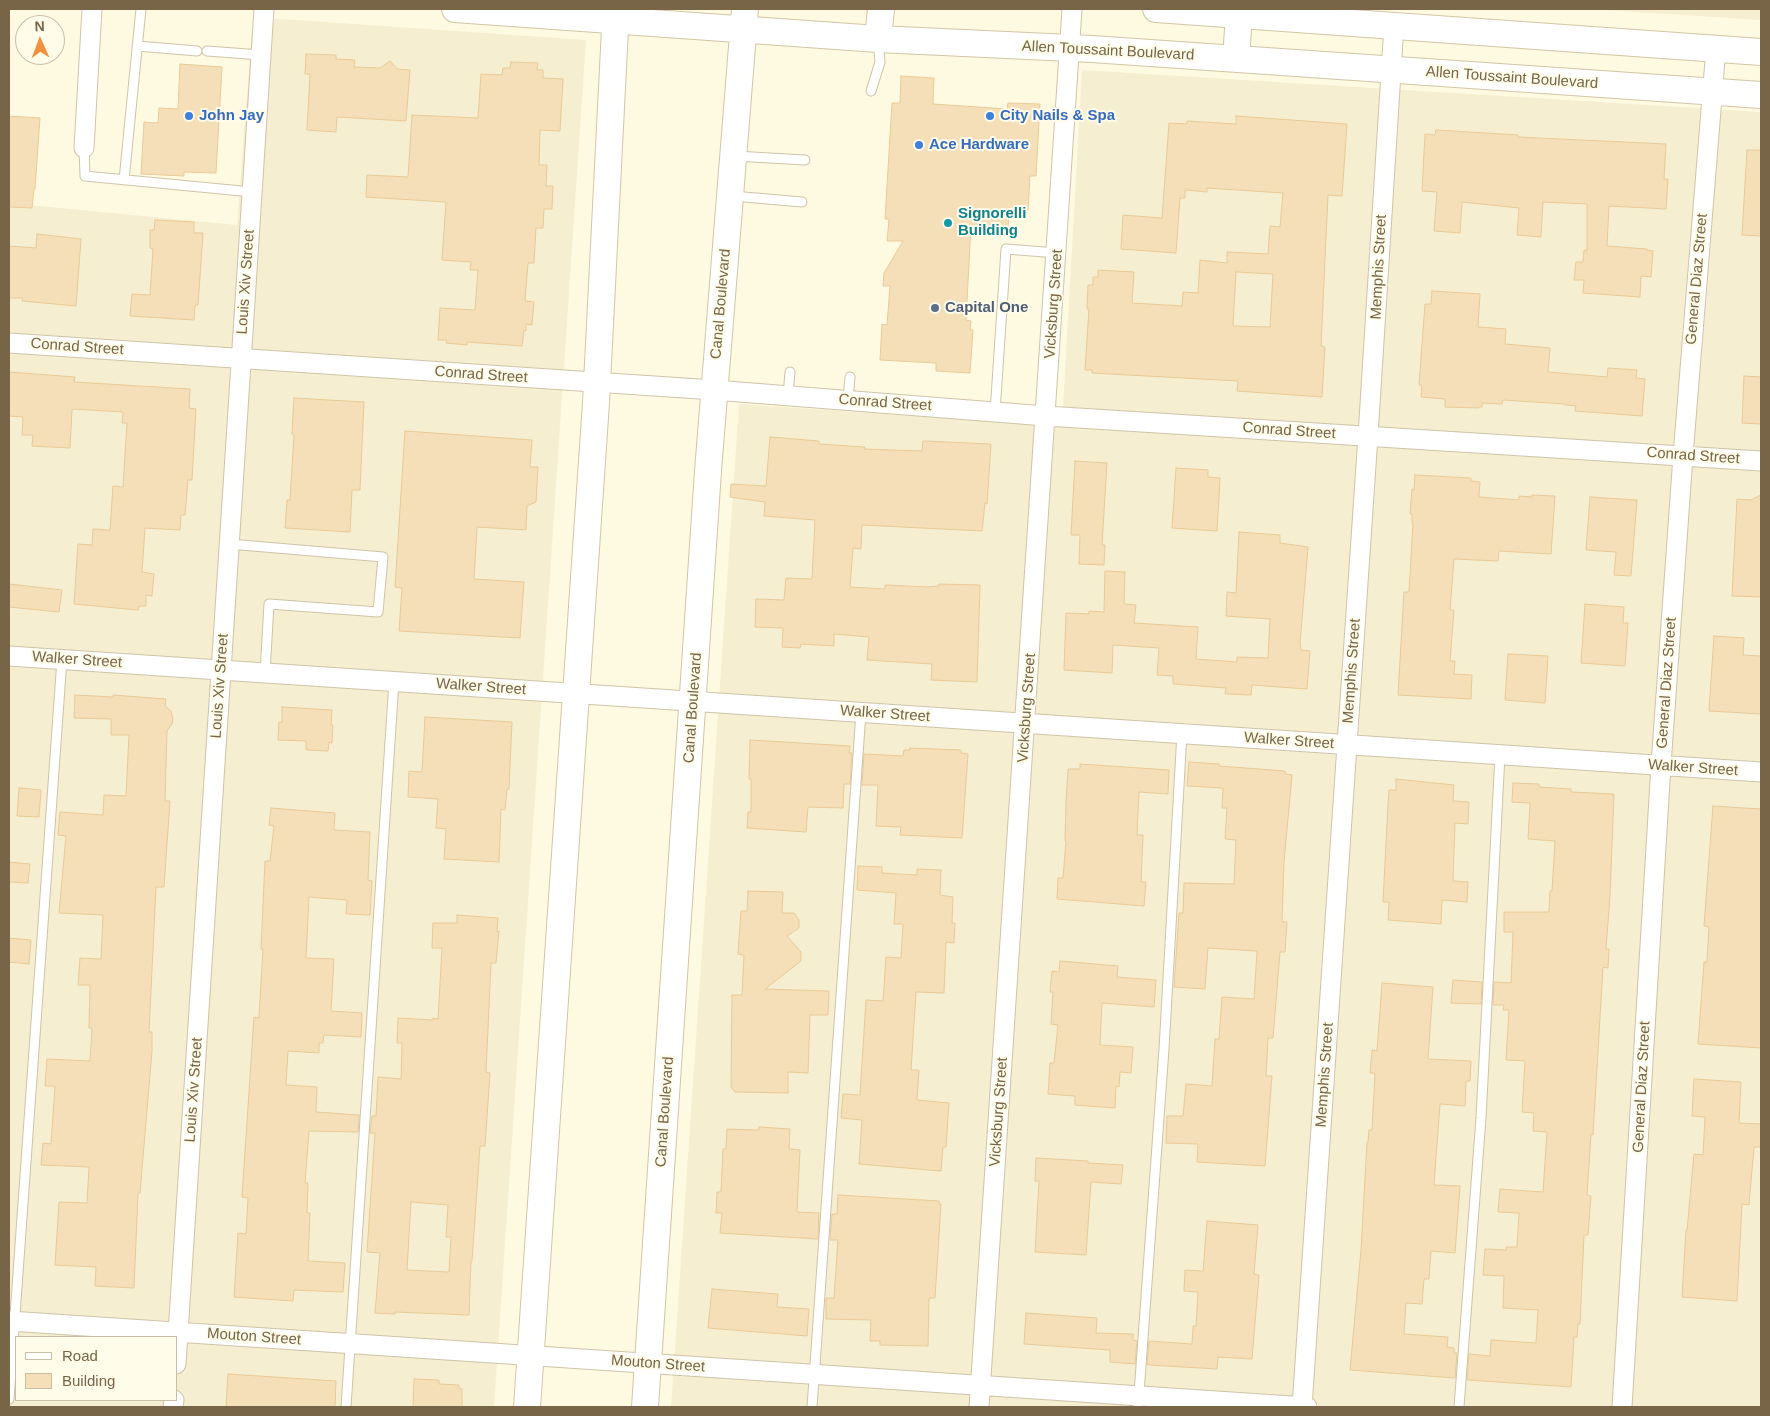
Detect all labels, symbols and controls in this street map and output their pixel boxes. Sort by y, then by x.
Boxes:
north arrow [15,15,65,65]
text: N [34,18,45,34]
street label: Allen Toussaint Boulevard [1021,37,1195,65]
street label: Allen Toussaint Boulevard [1425,63,1599,93]
place label: John Jay [199,107,264,125]
place label: City Nails & Spa [1000,107,1115,125]
marker: John Jay [183,110,195,122]
marker: City Nails & Spa [984,110,996,122]
place label: Ace Hardware [929,136,1029,154]
marker: Ace Hardware [913,139,925,151]
place label: Signorelli Building [958,205,1026,240]
street label: General Diaz Street [1682,213,1712,345]
street label: Memphis Street [1367,214,1391,320]
marker: Signorelli Building [942,217,954,229]
street label: Louis Xiv Street [233,229,259,335]
street label: Canal Boulevard [707,248,735,360]
street label: Vicksburg Street [1041,249,1067,359]
place label: Capital One [945,299,1028,317]
marker: Capital One [929,302,941,314]
street label: Conrad Street [30,335,124,359]
street label: Conrad Street [434,363,528,387]
street label: Conrad Street [838,391,932,415]
street label: Conrad Street [1242,419,1336,443]
street label: Conrad Street [1646,444,1740,468]
street label: General Diaz Street [1653,617,1681,749]
street label: Memphis Street [1339,618,1365,724]
street label: Louis Xiv Street [207,633,233,739]
street label: Walker Street [31,648,123,672]
street label: Canal Boulevard [680,652,706,764]
street label: Vicksburg Street [1014,653,1040,763]
street label: Walker Street [435,675,527,699]
street label: Walker Street [839,702,931,726]
street label: Walker Street [1243,729,1335,753]
street label: Walker Street [1647,756,1739,780]
street label: General Diaz Street [1630,1021,1654,1153]
street label: Memphis Street [1312,1022,1338,1128]
street label: Louis Xiv Street [181,1037,207,1143]
street label: Canal Boulevard [652,1056,678,1168]
street label: Vicksburg Street [986,1057,1012,1167]
street label: Mouton Street [206,1325,302,1349]
legend [15,1336,178,1401]
text: Road [62,1347,98,1364]
street label: Mouton Street [610,1352,706,1376]
text: Building [62,1372,115,1389]

